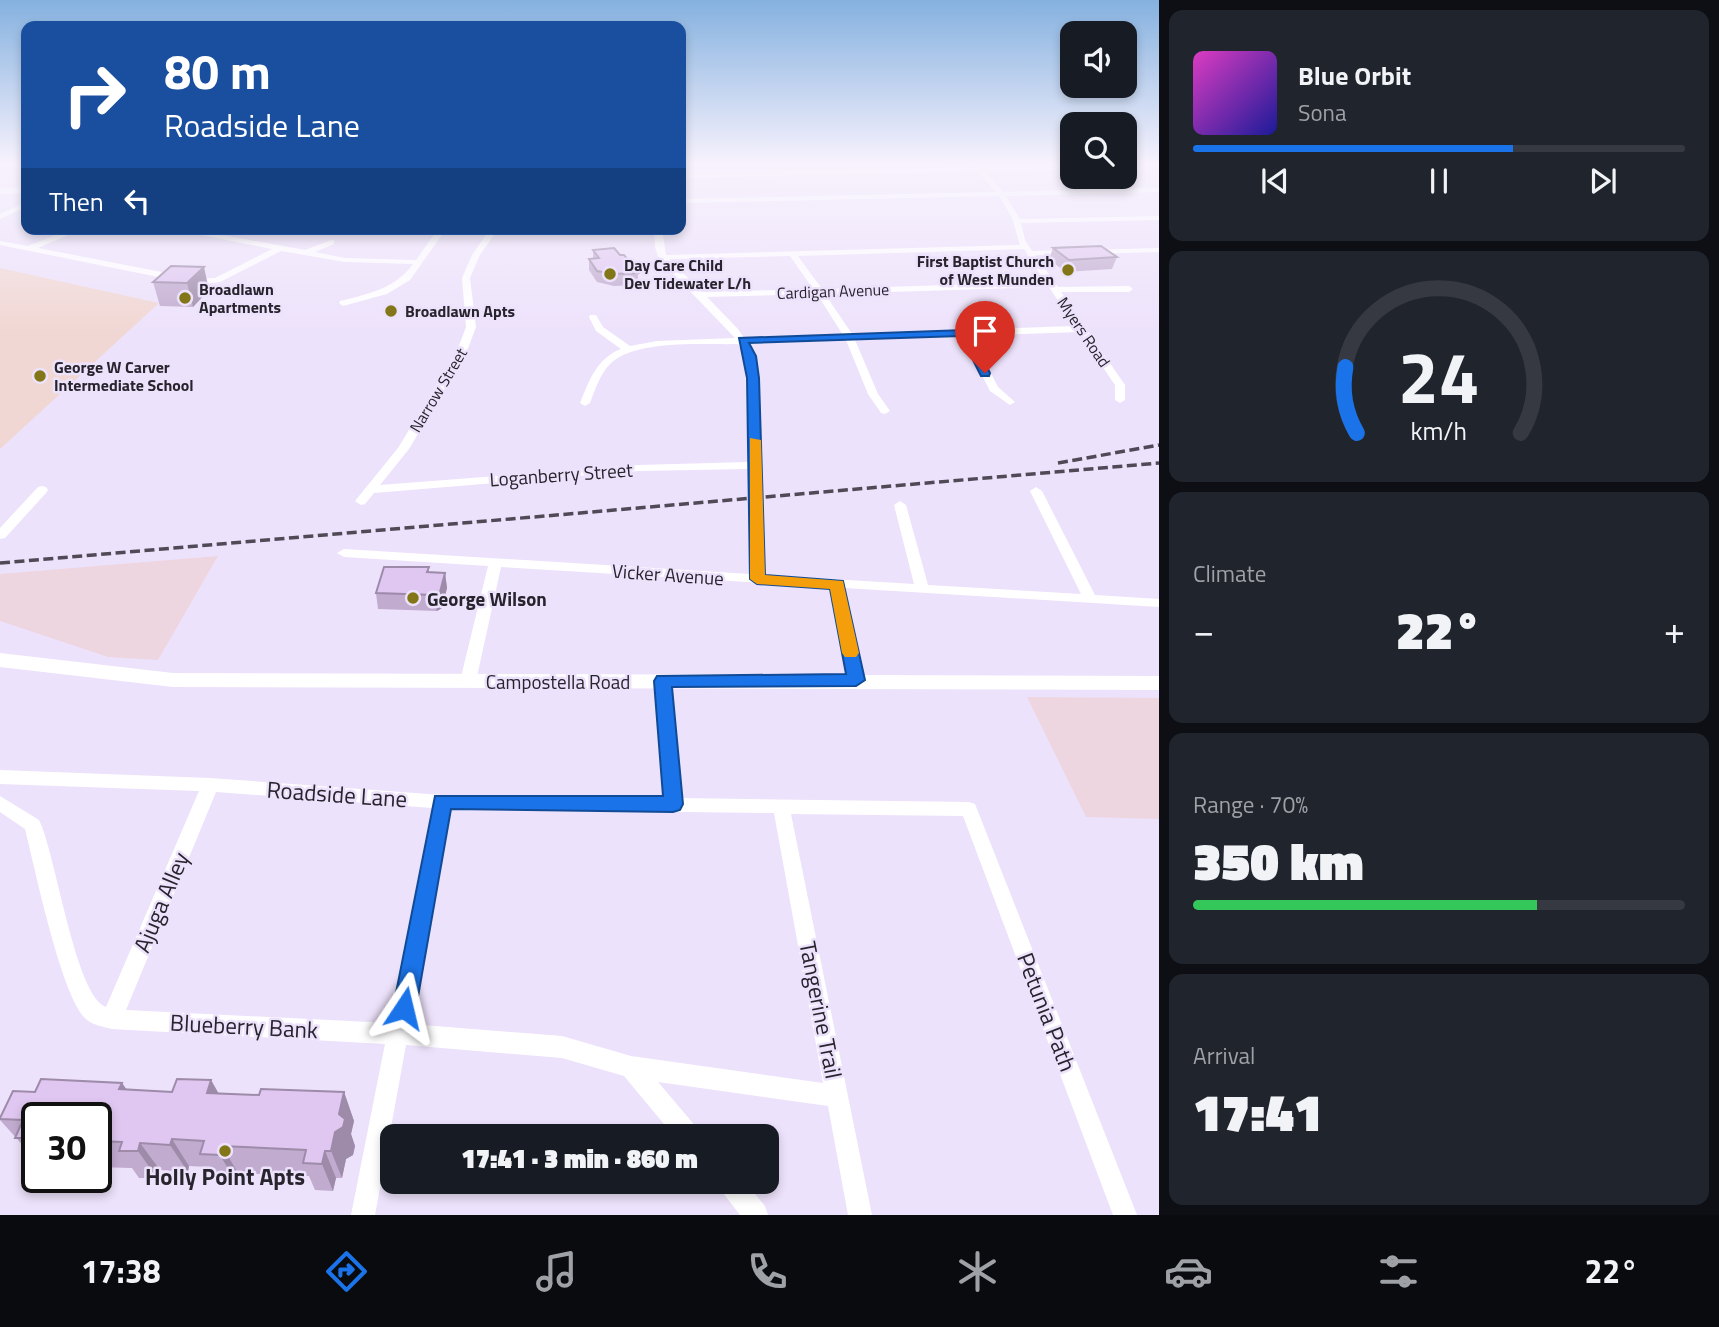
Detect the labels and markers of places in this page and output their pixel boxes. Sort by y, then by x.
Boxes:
place label: First Baptist Church of West Munden [917,249,1054,291]
place label: Day Care Child Dev Tidewater L/h [624,253,751,295]
marker: First Baptist Church of West Munden [1060,262,1076,278]
marker: Day Care Child Dev Tidewater L/h [602,266,618,282]
place label: Broadlawn Apartments [199,277,281,319]
marker: Broadlawn Apartments [177,290,193,306]
place label: Broadlawn Apts [405,299,515,323]
pin [955,301,1015,373]
marker: Broadlawn Apts [383,303,399,319]
place label: George W Carver Intermediate School [54,355,194,397]
marker: George W Carver Intermediate School [32,368,48,384]
place label: George Wilson [427,584,547,613]
marker: George Wilson [405,590,421,606]
marker: Holly Point Apts [217,1143,233,1159]
place label: Holly Point Apts [145,1159,305,1194]

